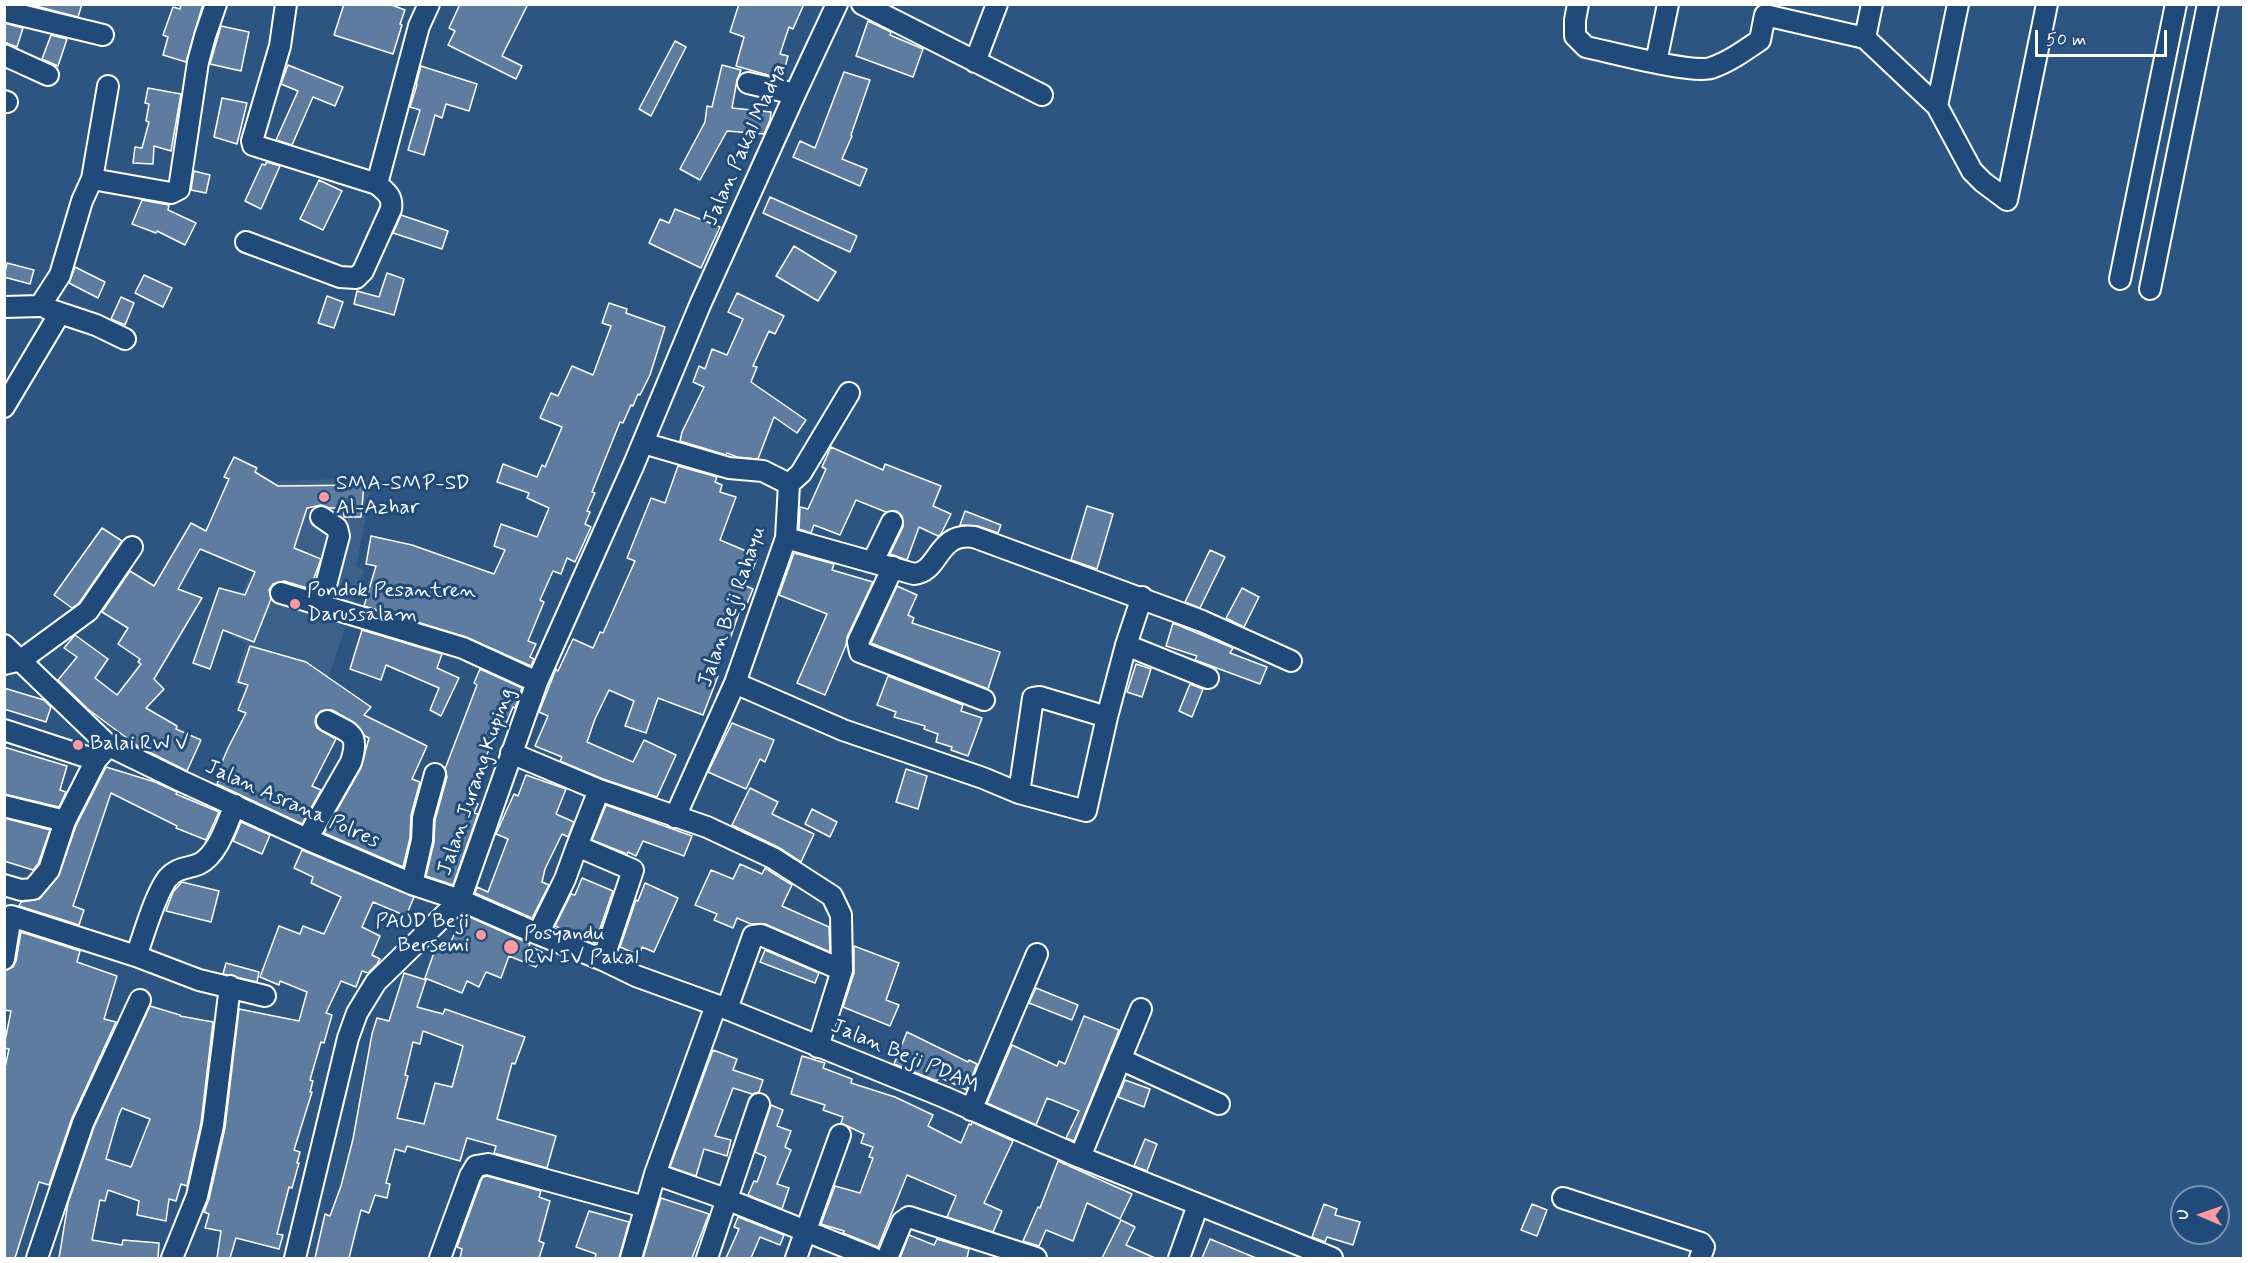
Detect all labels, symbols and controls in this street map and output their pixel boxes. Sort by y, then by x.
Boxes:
scale bar [2038,18,2170,56]
text: 50 m [2046,28,2086,52]
street label: Jalan Pakal Madya [699,60,793,230]
place label: SMA-SMP-SD Al-Azhar [336,472,470,522]
marker: SMA-SMP-SD Al-Azhar [317,490,331,504]
street label: Jalan Beji Rahayu [694,523,772,691]
place label: Pondok Pesantren Darussalam [307,579,476,629]
marker: Pondok Pesantren Darussalam [288,597,302,611]
street label: Jalan Jurang Kuping [433,685,521,879]
place label: Balai RW V [90,732,189,758]
marker: Balai RW V [71,738,85,752]
street label: Jalan Asrana Polres [201,755,383,855]
place label: PAUD Beji Bersemi [375,910,469,960]
place label: Posyandu RW IV Pakal [524,922,639,972]
marker: PAUD Beji Bersemi [474,928,488,942]
marker: Posyandu RW IV Pakal [502,938,520,956]
street label: Jalan Beji PDAM [827,1014,983,1100]
north arrow [2170,1185,2230,1245]
text: U [2173,1209,2194,1220]

